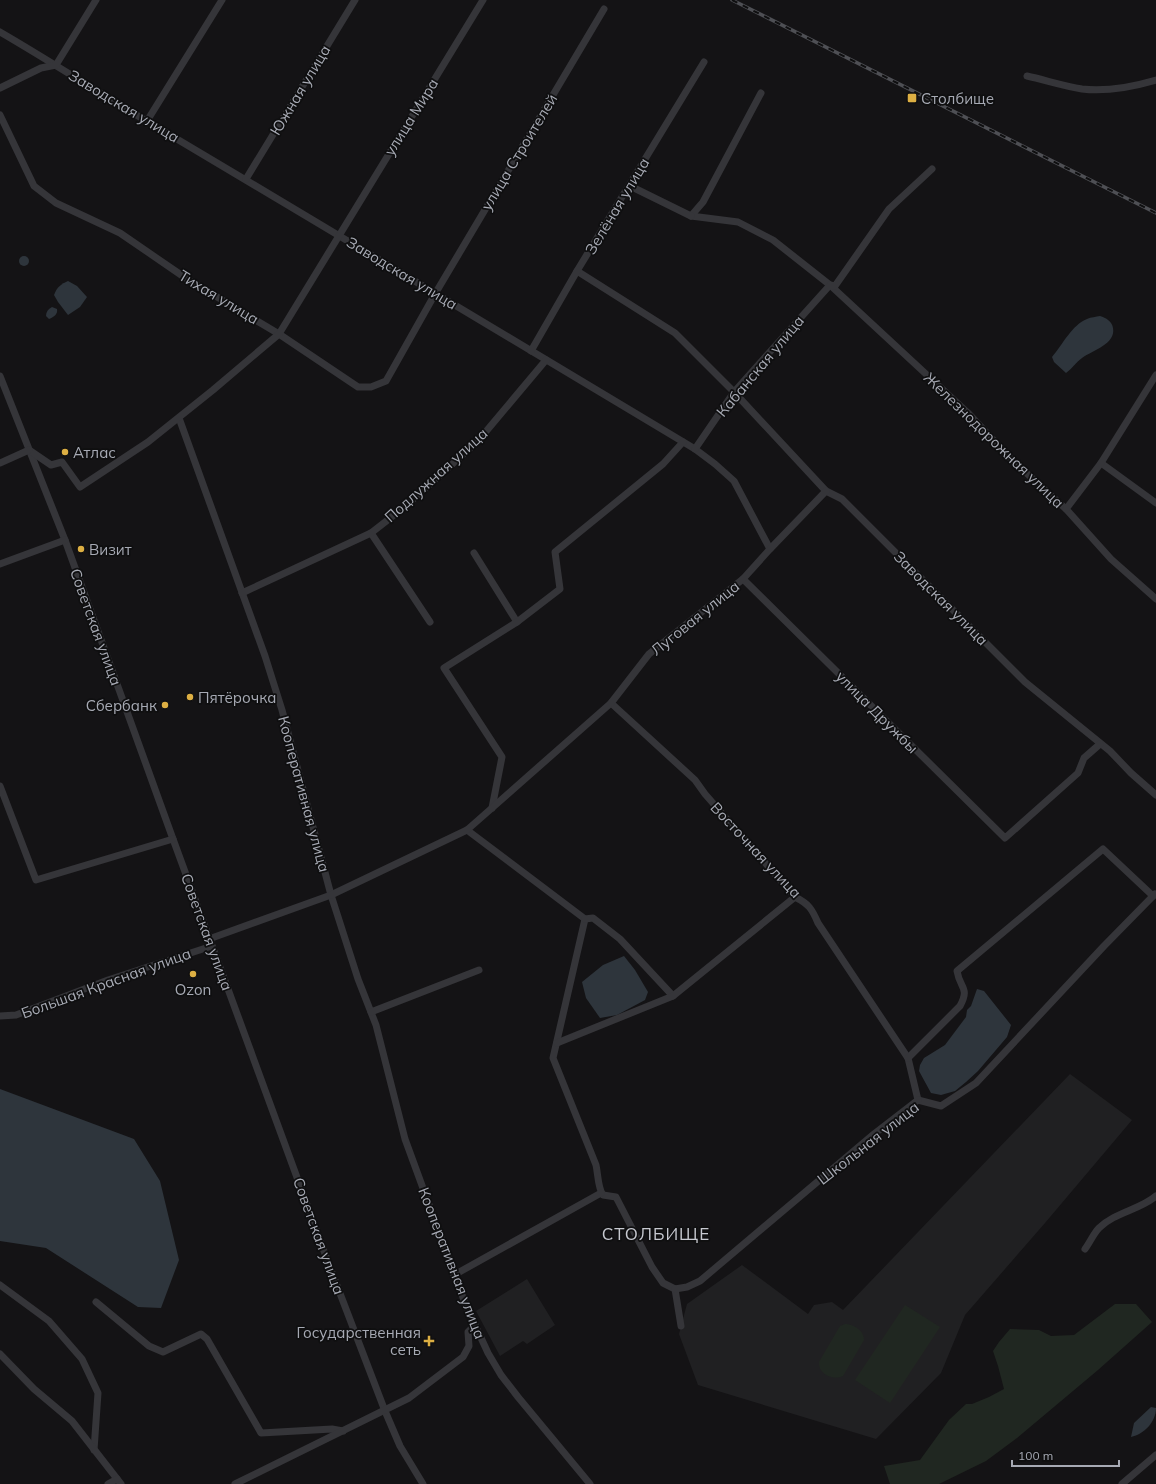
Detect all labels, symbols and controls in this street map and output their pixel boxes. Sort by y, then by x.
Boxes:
street label: Южная улица [266,42,334,138]
street label: Заводская улица [65,65,183,147]
street label: улица Мира [380,75,442,159]
place label: Столбище [921,89,994,108]
street label: улица Строителей [477,90,561,214]
marker: Столбище [906,92,918,104]
street label: Зелёная улица [581,154,653,258]
street label: Заводская улица [343,232,461,314]
street label: Тихая улица [176,266,262,328]
street label: Кабанская улица [712,311,808,421]
street label: Железнодорожная улица [920,368,1068,512]
street label: Подлужная улица [380,424,492,526]
place label: Атлас [73,443,116,462]
marker: Атлас [60,447,70,457]
place label: Визит [89,540,132,559]
marker: Визит [76,544,86,554]
street label: Заводская улица [890,547,992,649]
street label: Советская улица [66,566,126,688]
street label: Луговая улица [647,577,743,659]
street label: улица Дружбы [832,667,922,757]
place label: Пятёрочка [198,688,276,707]
marker: Пятёрочка [185,692,195,702]
place label: Сбербанк [86,696,158,715]
marker: Сбербанк [160,700,170,710]
street label: Кооперативная улица [274,714,334,874]
street label: Восточная улица [707,798,805,902]
street label: Советская улица [177,871,237,993]
street label: Большая Красная улица [19,943,193,1023]
marker: Ozon [188,969,198,979]
place label: Ozon [175,980,211,999]
street label: Школьная улица [813,1097,923,1189]
street label: Советская улица [289,1175,349,1297]
street label: Кооперативная улица [414,1185,490,1341]
district label: СТОЛБИЩЕ [602,1223,710,1244]
place label: Государственная сеть [296,1323,421,1359]
marker: Государственная сеть [424,1336,434,1346]
scale bar [1012,1442,1119,1468]
text: 100 m [1018,1448,1053,1463]

